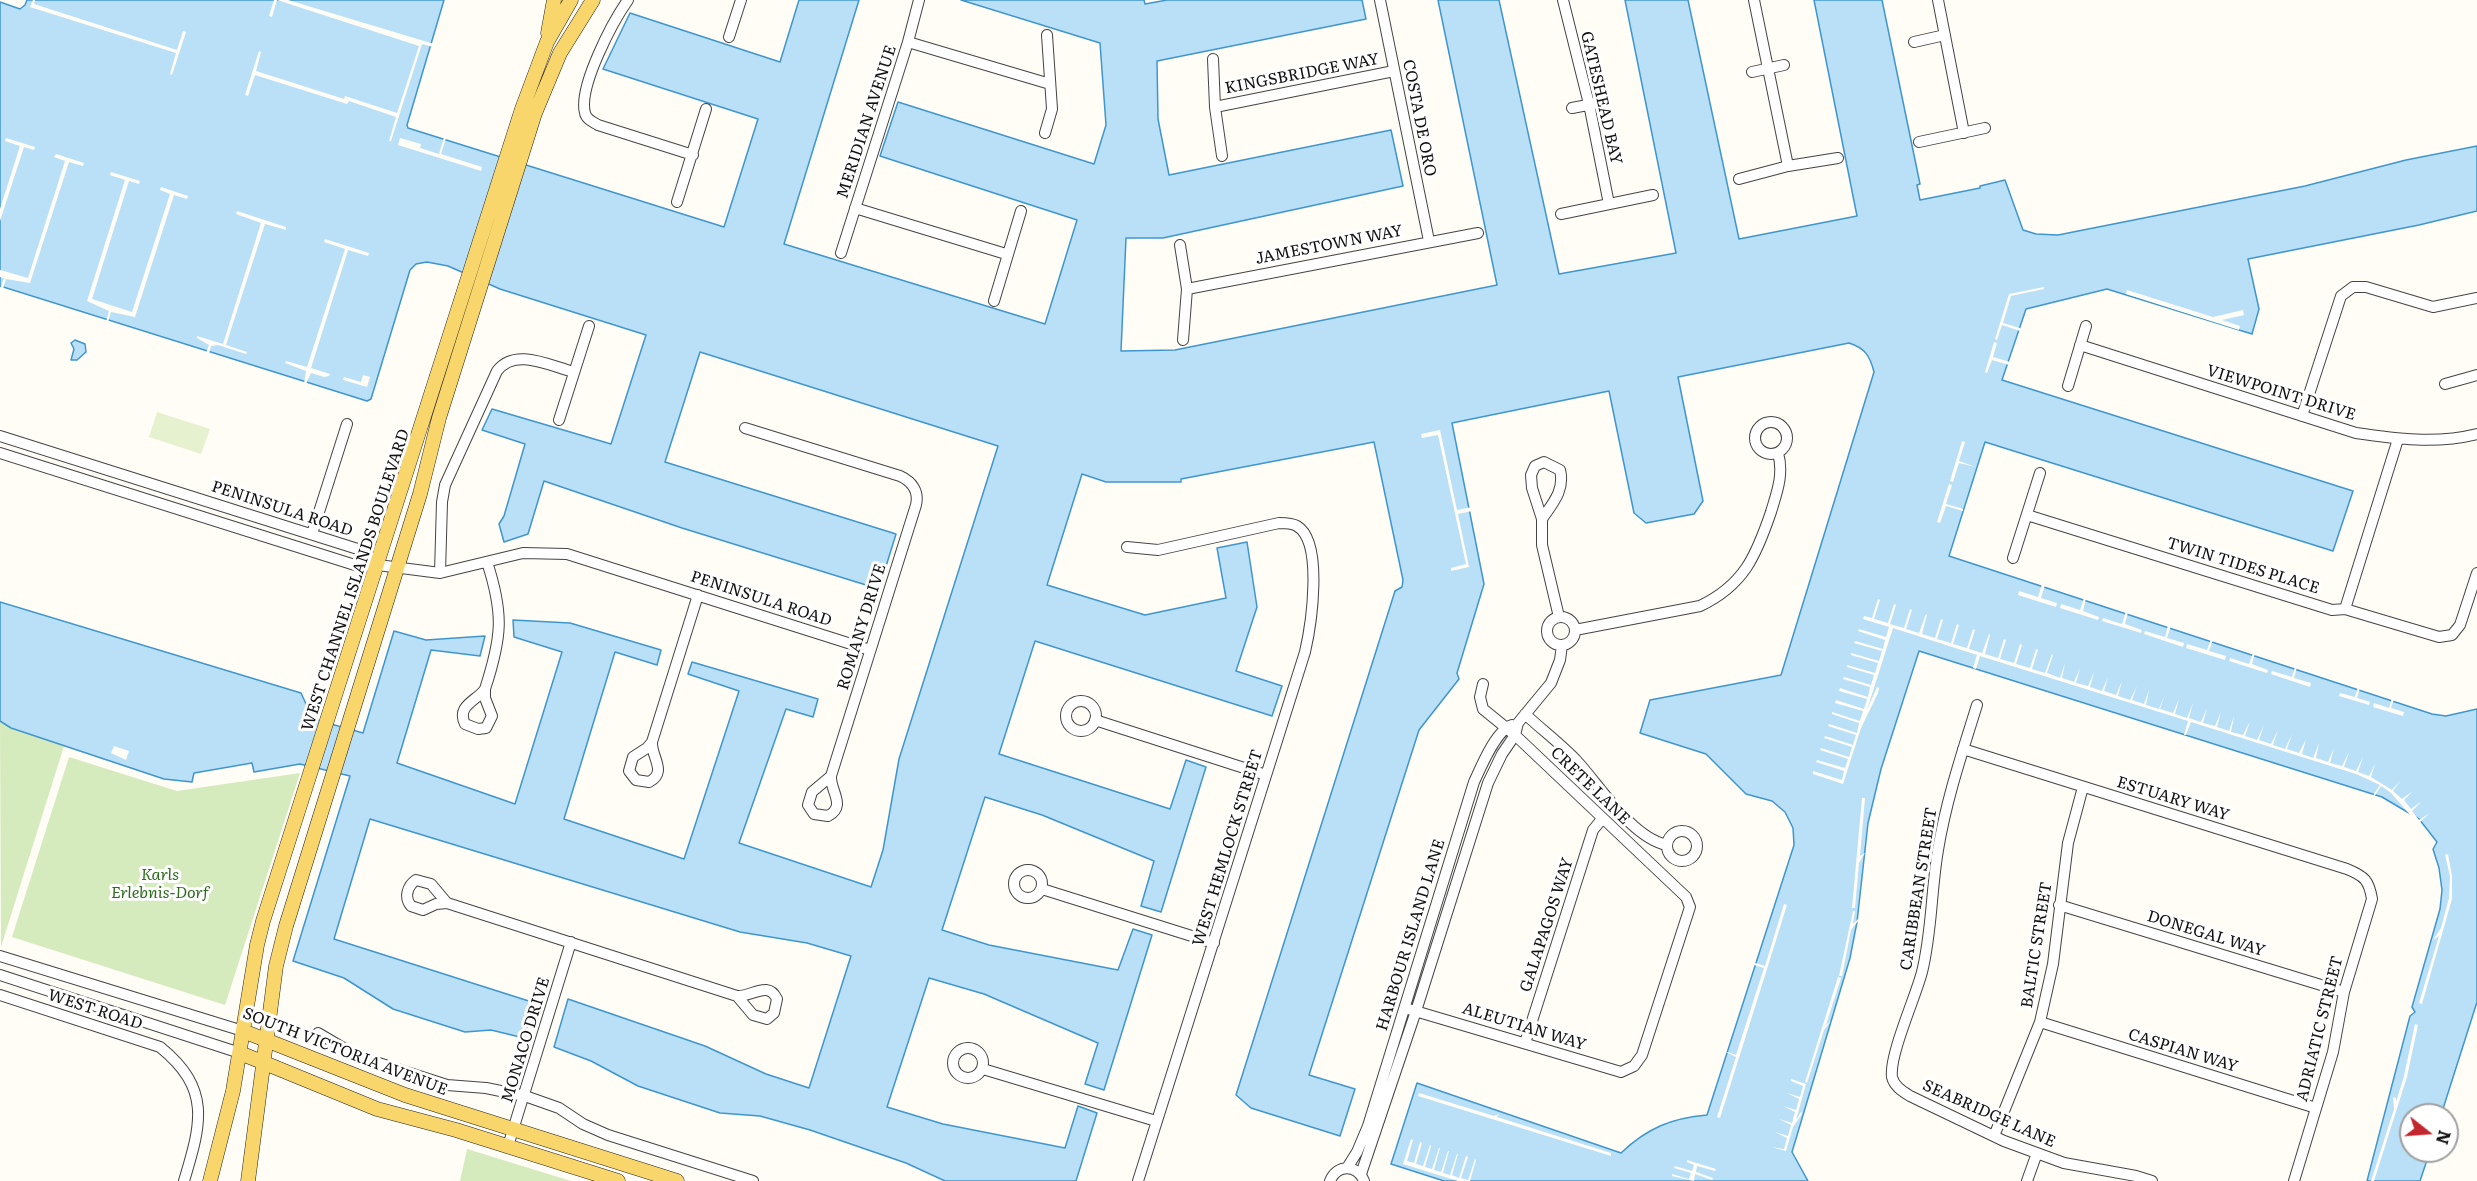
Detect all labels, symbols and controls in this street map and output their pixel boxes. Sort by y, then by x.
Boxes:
street label: GATESHEAD BAY [1576,29,1626,167]
street label: MERIDIAN AVENUE [833,43,901,201]
street label: KINGSBRIDGE WAY [1223,50,1381,98]
street label: COSTA DE ORO [1398,58,1440,178]
street label: JAMESTOWN WAY [1254,221,1404,269]
street label: VIEWPOINT DRIVE [2204,361,2358,425]
street label: WEST CHANNEL ISLANDS BOULEVARD [298,427,414,733]
street label: PENINSULA ROAD [209,477,355,541]
street label: TWIN TIDES PLACE [2164,534,2322,598]
street label: ROMANY DRIVE [834,562,890,692]
street label: PENINSULA ROAD [688,567,834,631]
street label: CRETE LANE [1546,743,1634,829]
street label: WEST HEMLOCK STREET [1189,747,1267,949]
street label: ESTUARY WAY [2114,773,2232,825]
street label: CARIBBEAN STREET [1897,806,1941,972]
street label: HARBOUR ISLAND LANE [1373,837,1449,1033]
street label: GALAPAGOS WAY [1516,855,1578,995]
park label: Karls Erlebnis-Dorf [111,865,209,903]
street label: BALTIC STREET [2018,881,2056,1009]
street label: DONEGAL WAY [2145,907,2267,961]
street label: ADRIATIC STREET [2293,954,2347,1104]
street label: MONACO DRIVE [498,975,554,1105]
street label: WEST ROAD [45,986,145,1034]
street label: ALEUTIAN WAY [1460,999,1588,1055]
street label: SOUTH VICTORIA AVENUE [240,1004,450,1100]
street label: CASPIAN WAY [2126,1025,2240,1077]
street label: SEABRIDGE LANE [1920,1076,2058,1152]
north arrow [2399,1103,2459,1163]
text: N [2431,1128,2458,1148]

